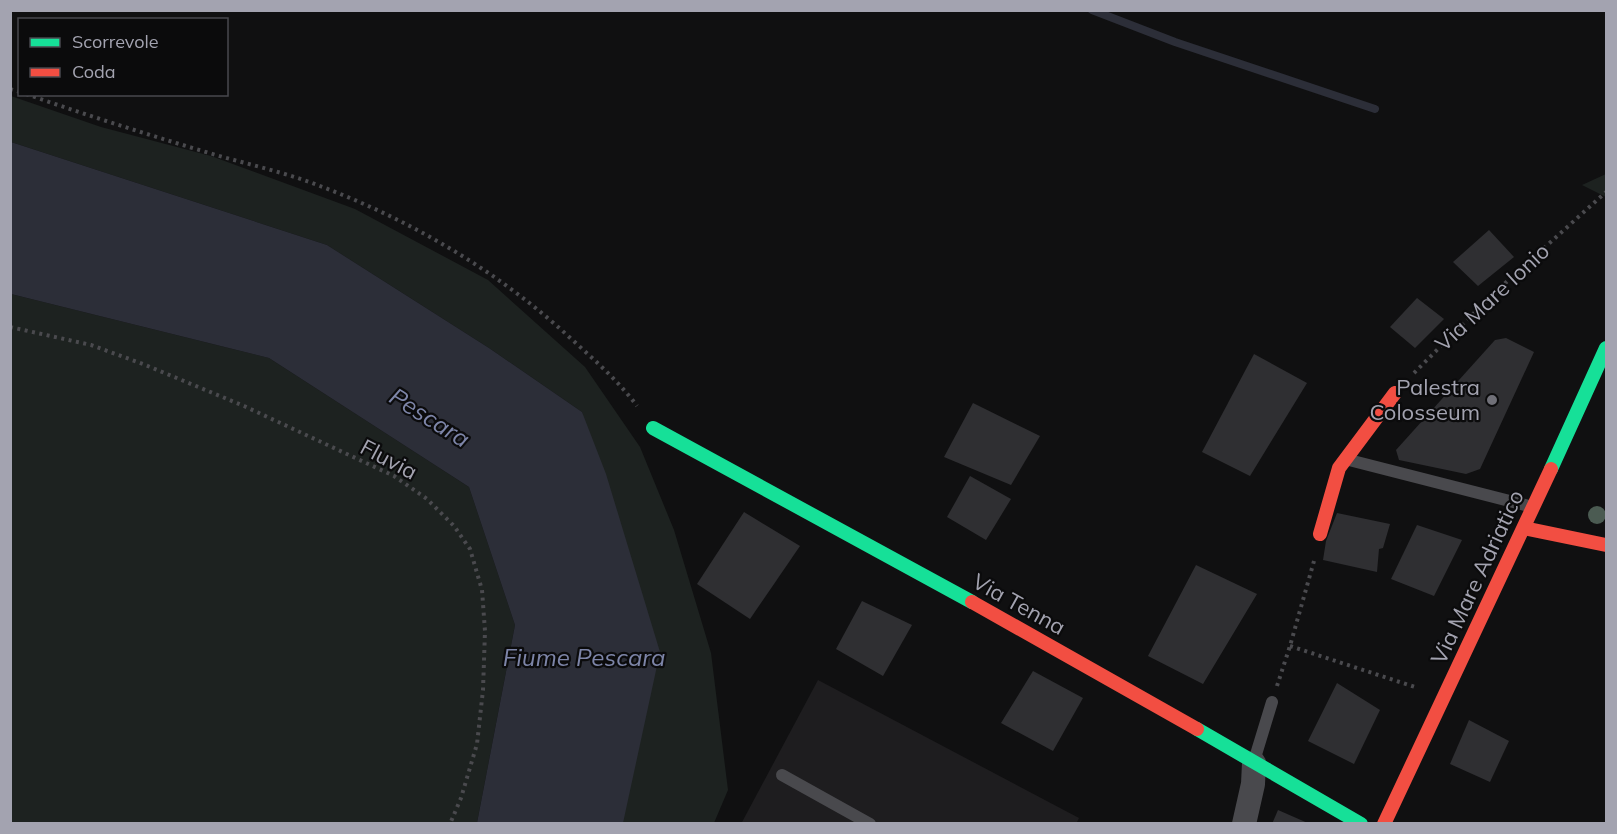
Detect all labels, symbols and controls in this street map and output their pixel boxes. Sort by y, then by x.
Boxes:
legend [18,18,228,96]
text: Scorrevole [72,30,159,53]
text: Coda [72,60,116,83]
street label: Via Mare Ionio [1429,237,1555,357]
place label: Palestra Colosseum [1370,373,1480,426]
water label: Pescara [384,381,476,453]
marker: Palestra Colosseum [1485,393,1499,407]
street label: Fluvia [356,432,422,486]
street label: Via Mare Adriatico [1424,485,1530,669]
street label: Via Tenna [968,567,1070,641]
water label: Fiume Pescara [503,642,665,672]

